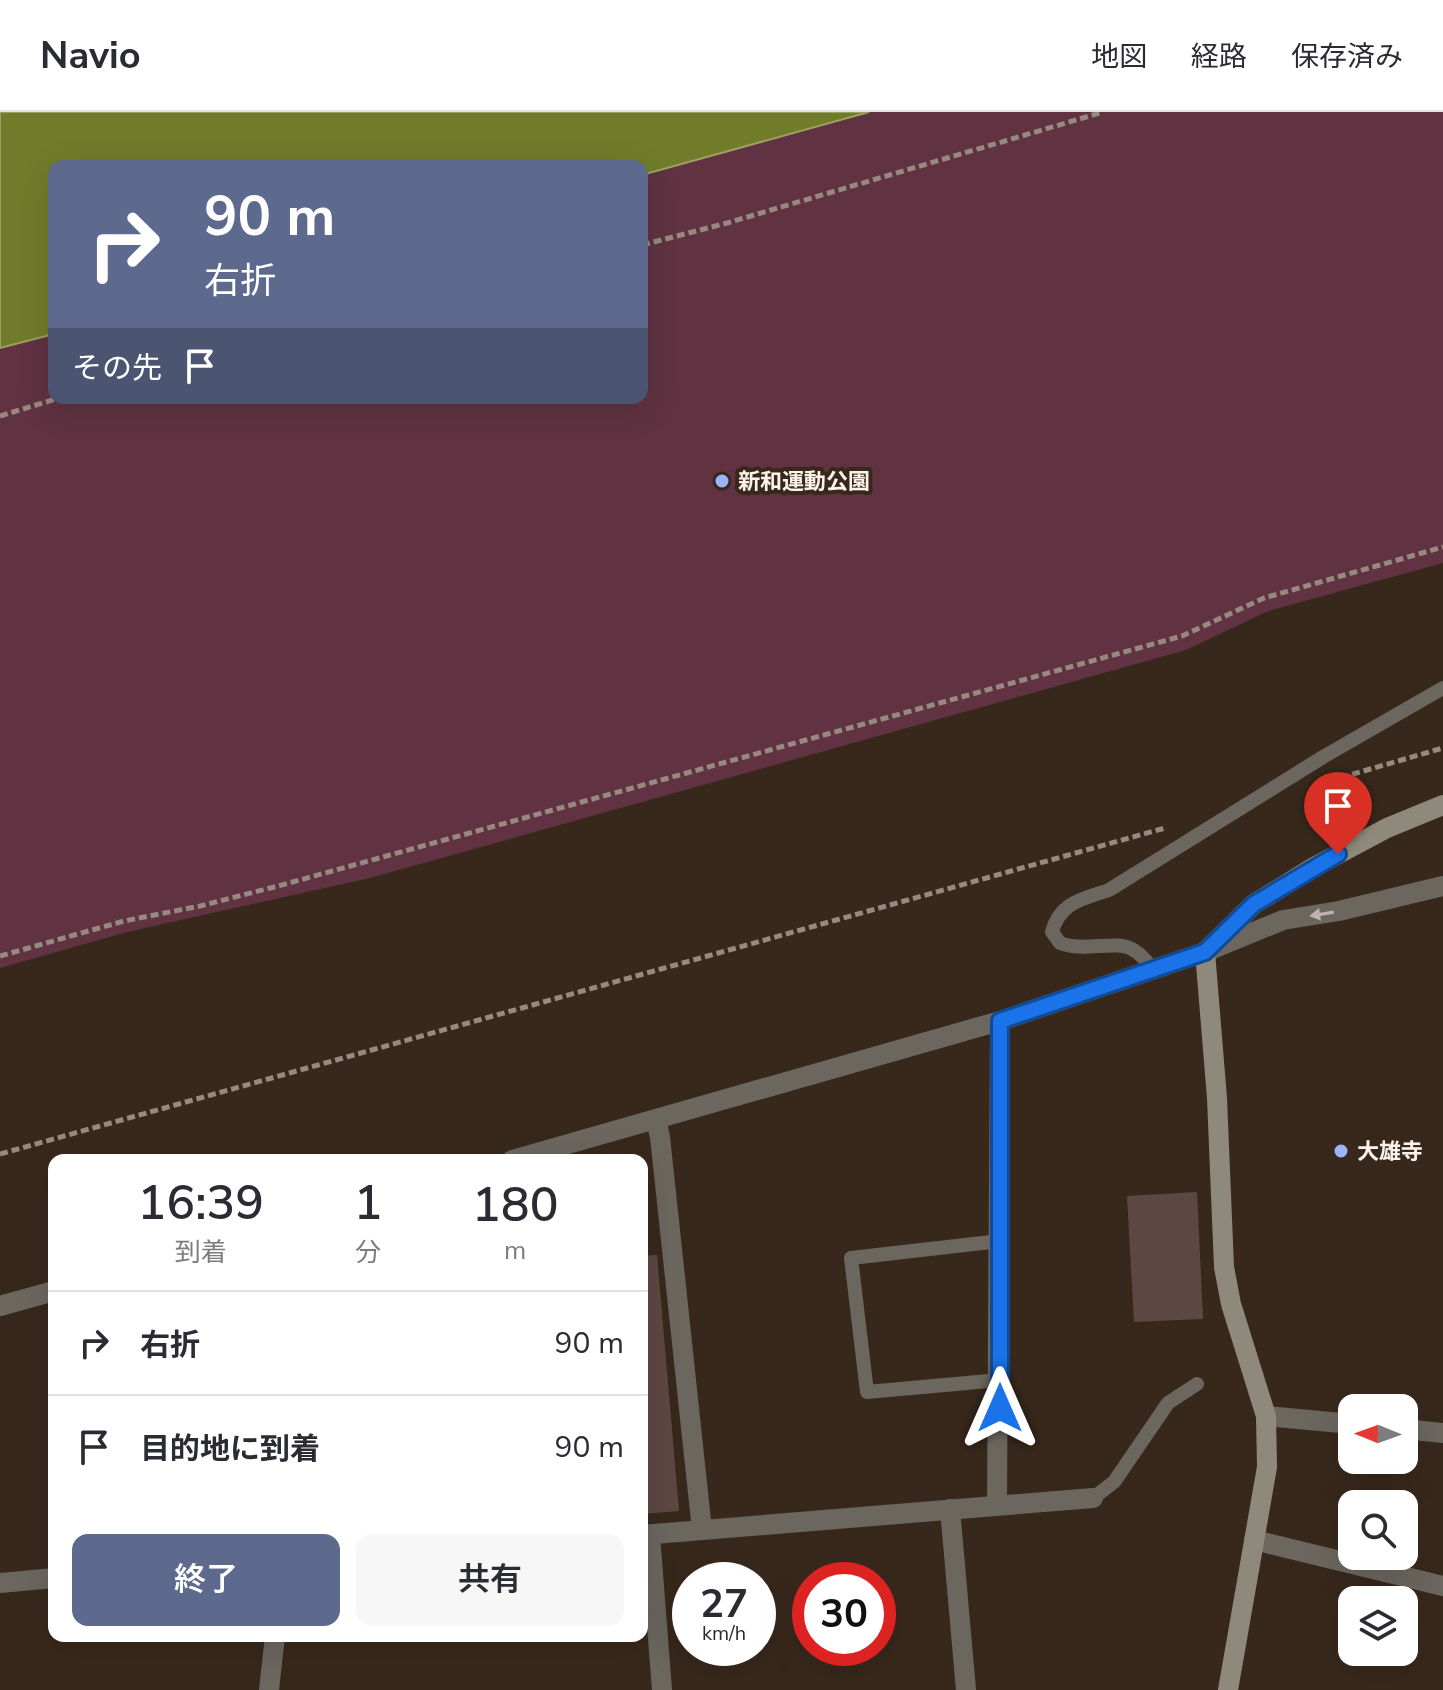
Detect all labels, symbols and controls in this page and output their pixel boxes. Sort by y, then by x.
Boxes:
text: Navio [40,30,141,81]
text: 地図 [1091,38,1147,76]
text: 経路 [1191,38,1247,76]
text: 保存済み [1291,38,1403,76]
text: 90 m [204,178,335,255]
icon: right [72,192,176,296]
text: 右折 [204,257,276,306]
icon: arrive [178,344,222,388]
text: その先 [72,348,162,389]
place label: 新和運動公園 [738,467,870,497]
marker: 新和運動公園 [713,472,731,490]
pin [1304,772,1372,854]
icon: arrive [1316,784,1360,828]
one-way arrow [1310,908,1335,920]
place label: 大雄寺 [1357,1137,1423,1167]
marker: 大雄寺 [1332,1142,1350,1160]
text: 16:39 [138,1170,264,1236]
text: 1 [354,1170,382,1236]
text: 180 [472,1172,558,1238]
text: m [504,1233,526,1268]
text: 到着 [175,1235,227,1270]
text: 分 [355,1235,381,1270]
icon: right [72,1321,116,1365]
text: 90 m [555,1323,624,1364]
text: 右折 [140,1325,200,1366]
position arrow [958,1366,1042,1450]
north arrow [1338,1394,1418,1474]
map controls [1338,1394,1418,1666]
icon: arrive [72,1425,116,1469]
text: 90 m [555,1427,624,1468]
text: 目的地に到着 [140,1429,320,1470]
button: search [1338,1490,1418,1570]
button: 終了 [72,1534,340,1626]
button: 共有 [356,1534,624,1626]
speed limit sign: 30 [792,1562,896,1666]
text: 27 [700,1577,748,1631]
button: layers [1338,1586,1418,1666]
text: km/h [702,1620,746,1647]

